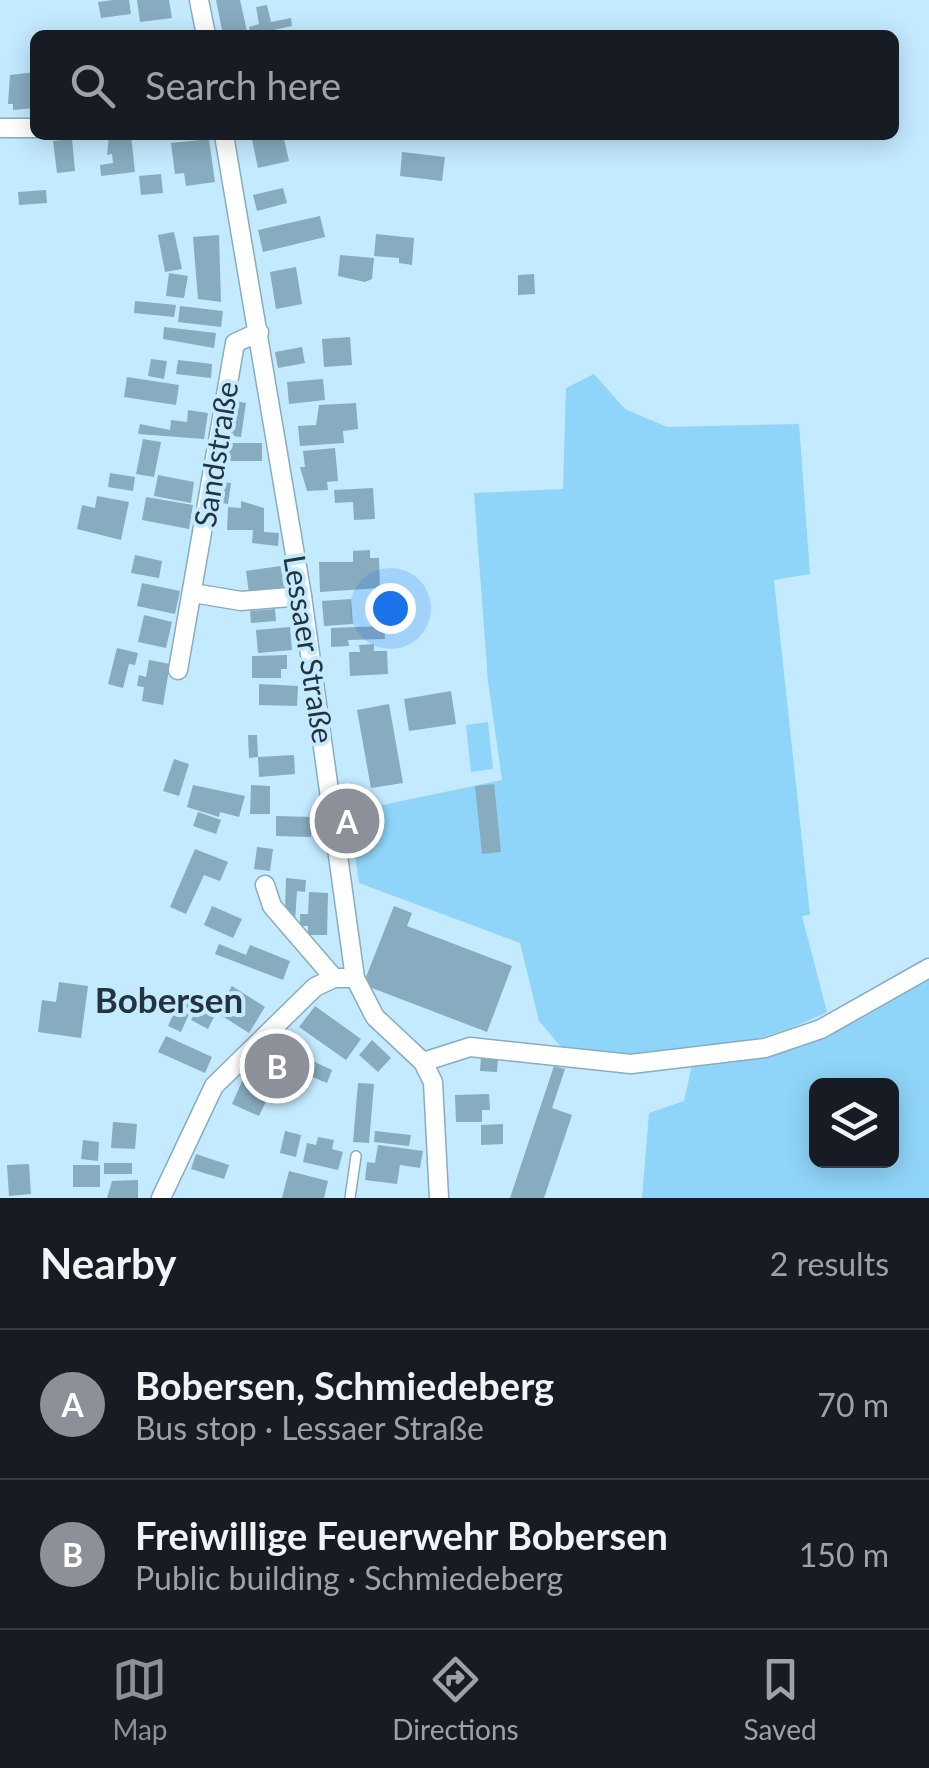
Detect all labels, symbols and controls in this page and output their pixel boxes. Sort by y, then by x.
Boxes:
search box [30,30,899,140]
icon: search [65,58,120,113]
text: Search here [145,62,341,108]
street label: Sandstraße [186,379,244,529]
street label: Lessaer Straße [277,552,343,746]
your location [365,583,416,634]
pin: A [314,784,380,858]
district label: Bobersen [95,978,243,1020]
pin: B [244,1028,310,1104]
map controls [809,1078,899,1168]
button: layers [809,1078,899,1168]
text: Nearby [40,1238,177,1288]
text: 2 results [770,1244,889,1283]
text: Bobersen, Schmiedeberg [135,1362,554,1408]
text: A [61,1385,84,1424]
text: 70 m [817,1385,889,1424]
text: Bus stop · Lessaer Straße [135,1408,484,1447]
text: Freiwillige Feuerwehr Bobersen [135,1512,668,1558]
text: B [62,1535,83,1574]
text: 150 m [799,1535,889,1574]
text: Public building · Schmiedeberg [135,1558,563,1597]
tab: Map [112,1652,168,1746]
tab: Directions [392,1652,519,1746]
tab: Saved [743,1652,817,1746]

